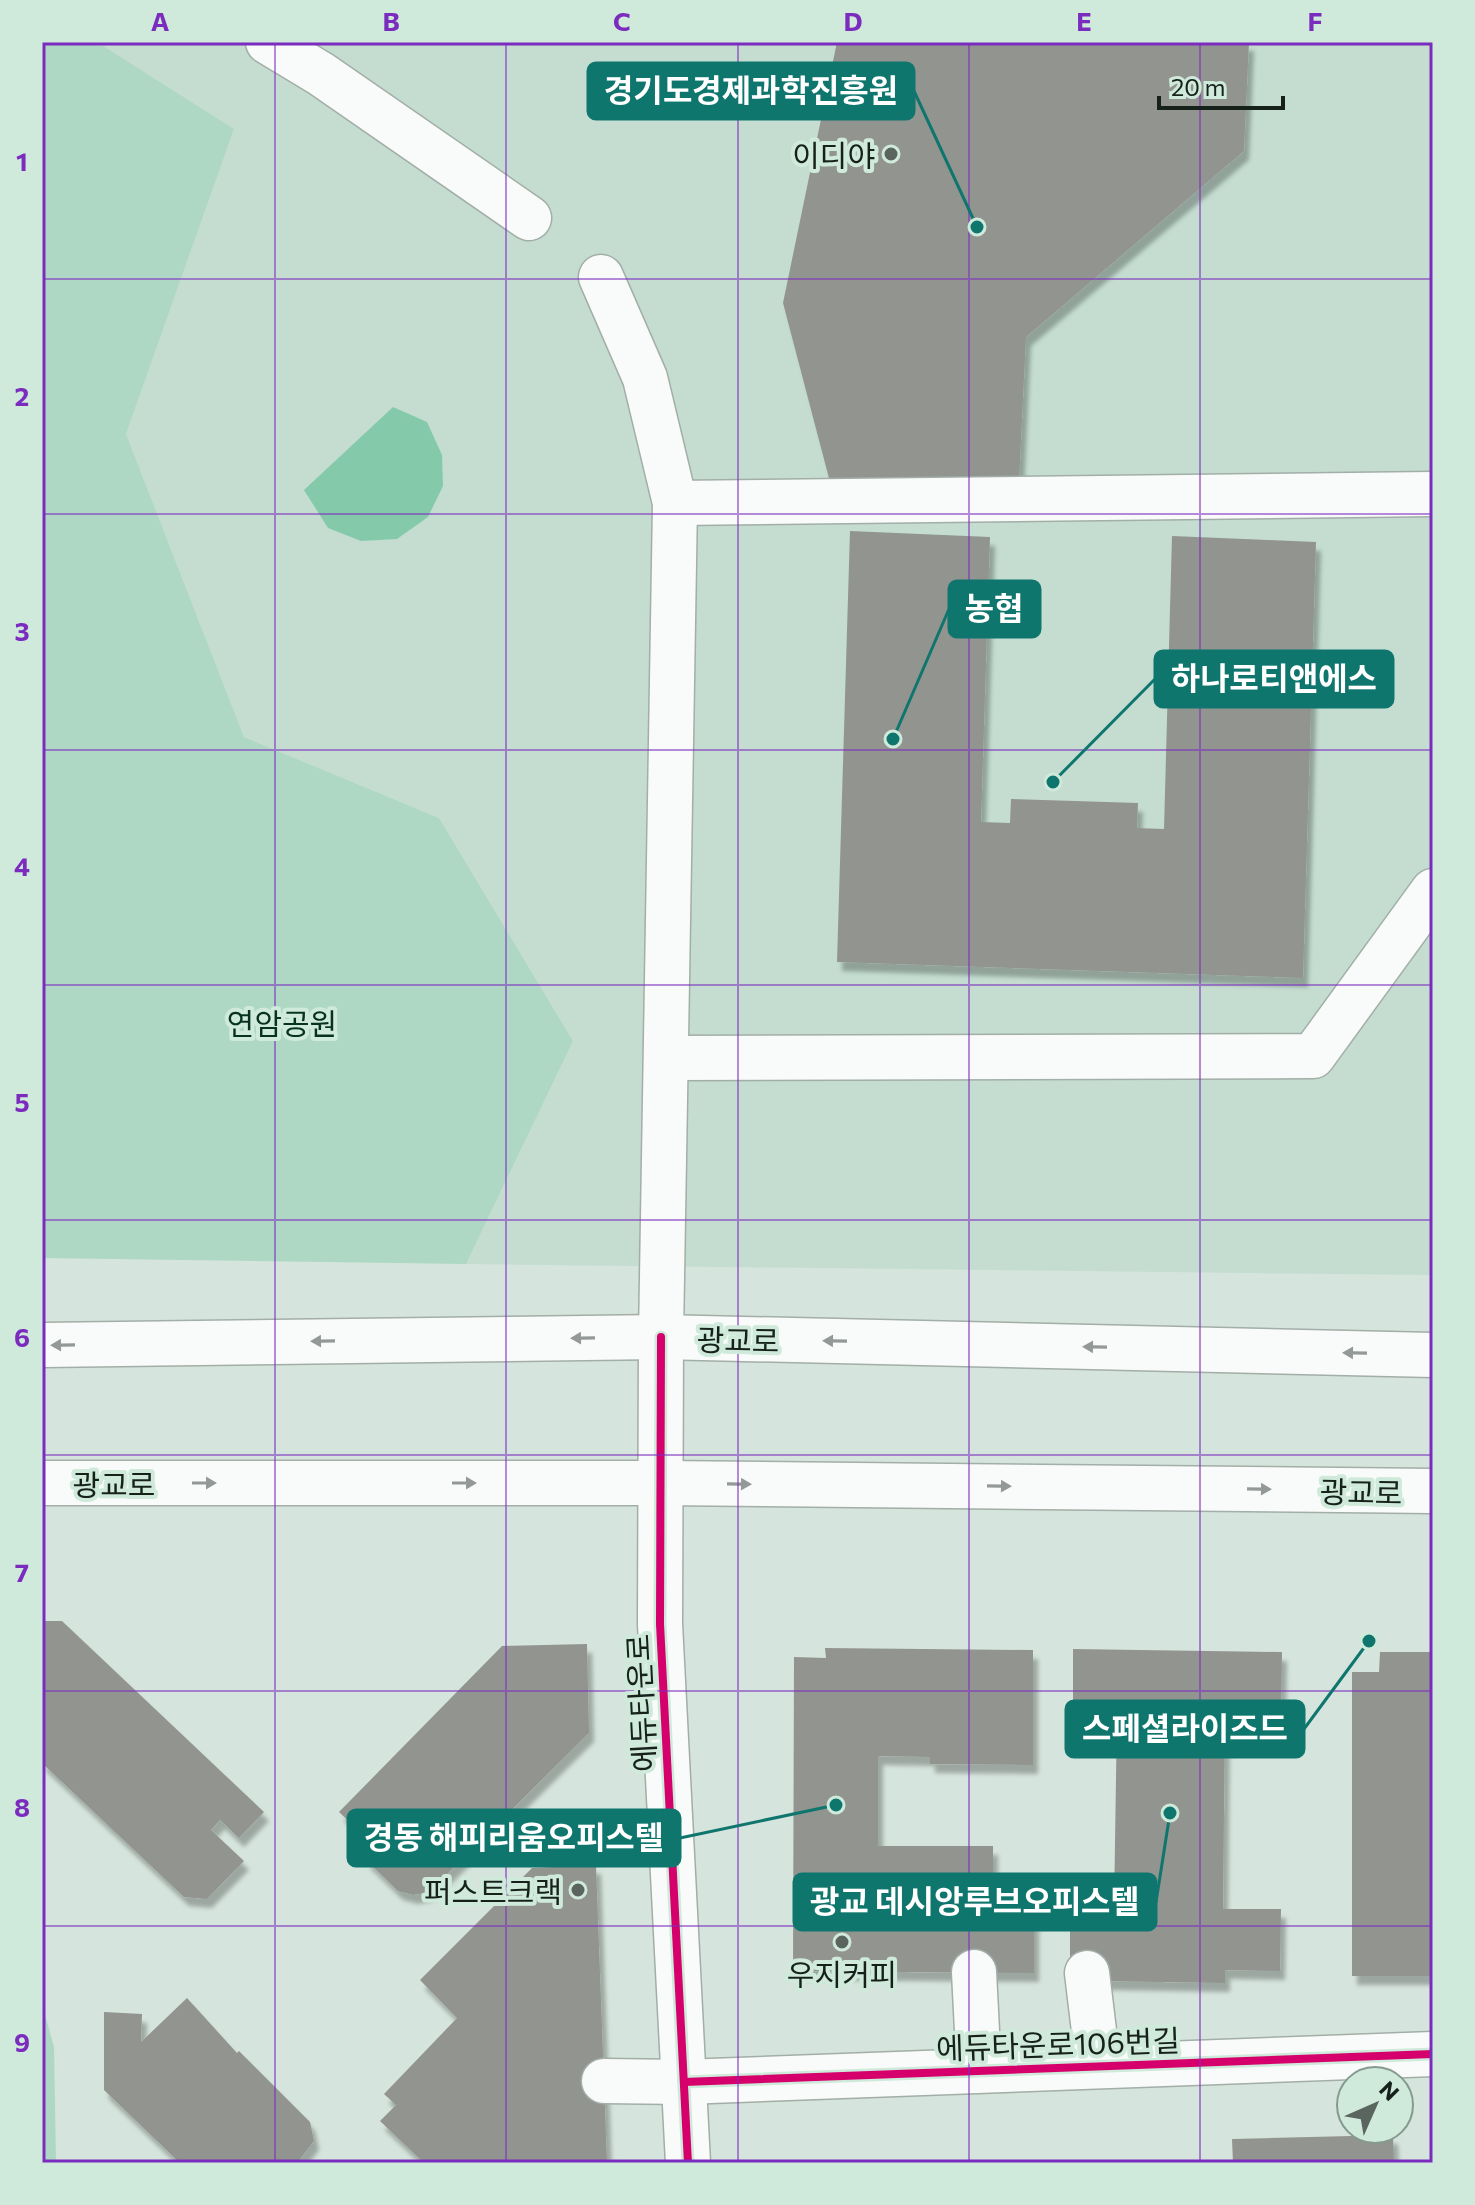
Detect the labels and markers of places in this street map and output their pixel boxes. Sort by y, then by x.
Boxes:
callout: 경기도경제과학진흥원 [588,63,914,119]
place label: 이디야 [792,136,875,173]
marker: 이디야 [882,145,900,163]
callout: 농협 [949,581,1040,637]
callout: 하나로티앤에스 [1155,651,1393,707]
callout: 스페셜라이즈드 [1066,1701,1304,1757]
callout: 경동 해피리움오피스텔 [348,1810,680,1866]
place label: 퍼스트크랙 [424,1872,562,1909]
callout: 광교 데시앙루브오피스텔 [794,1874,1156,1930]
marker: 퍼스트크랙 [569,1881,587,1899]
marker: 우지커피 [833,1933,851,1951]
place label: 우지커피 [787,1955,897,1992]

